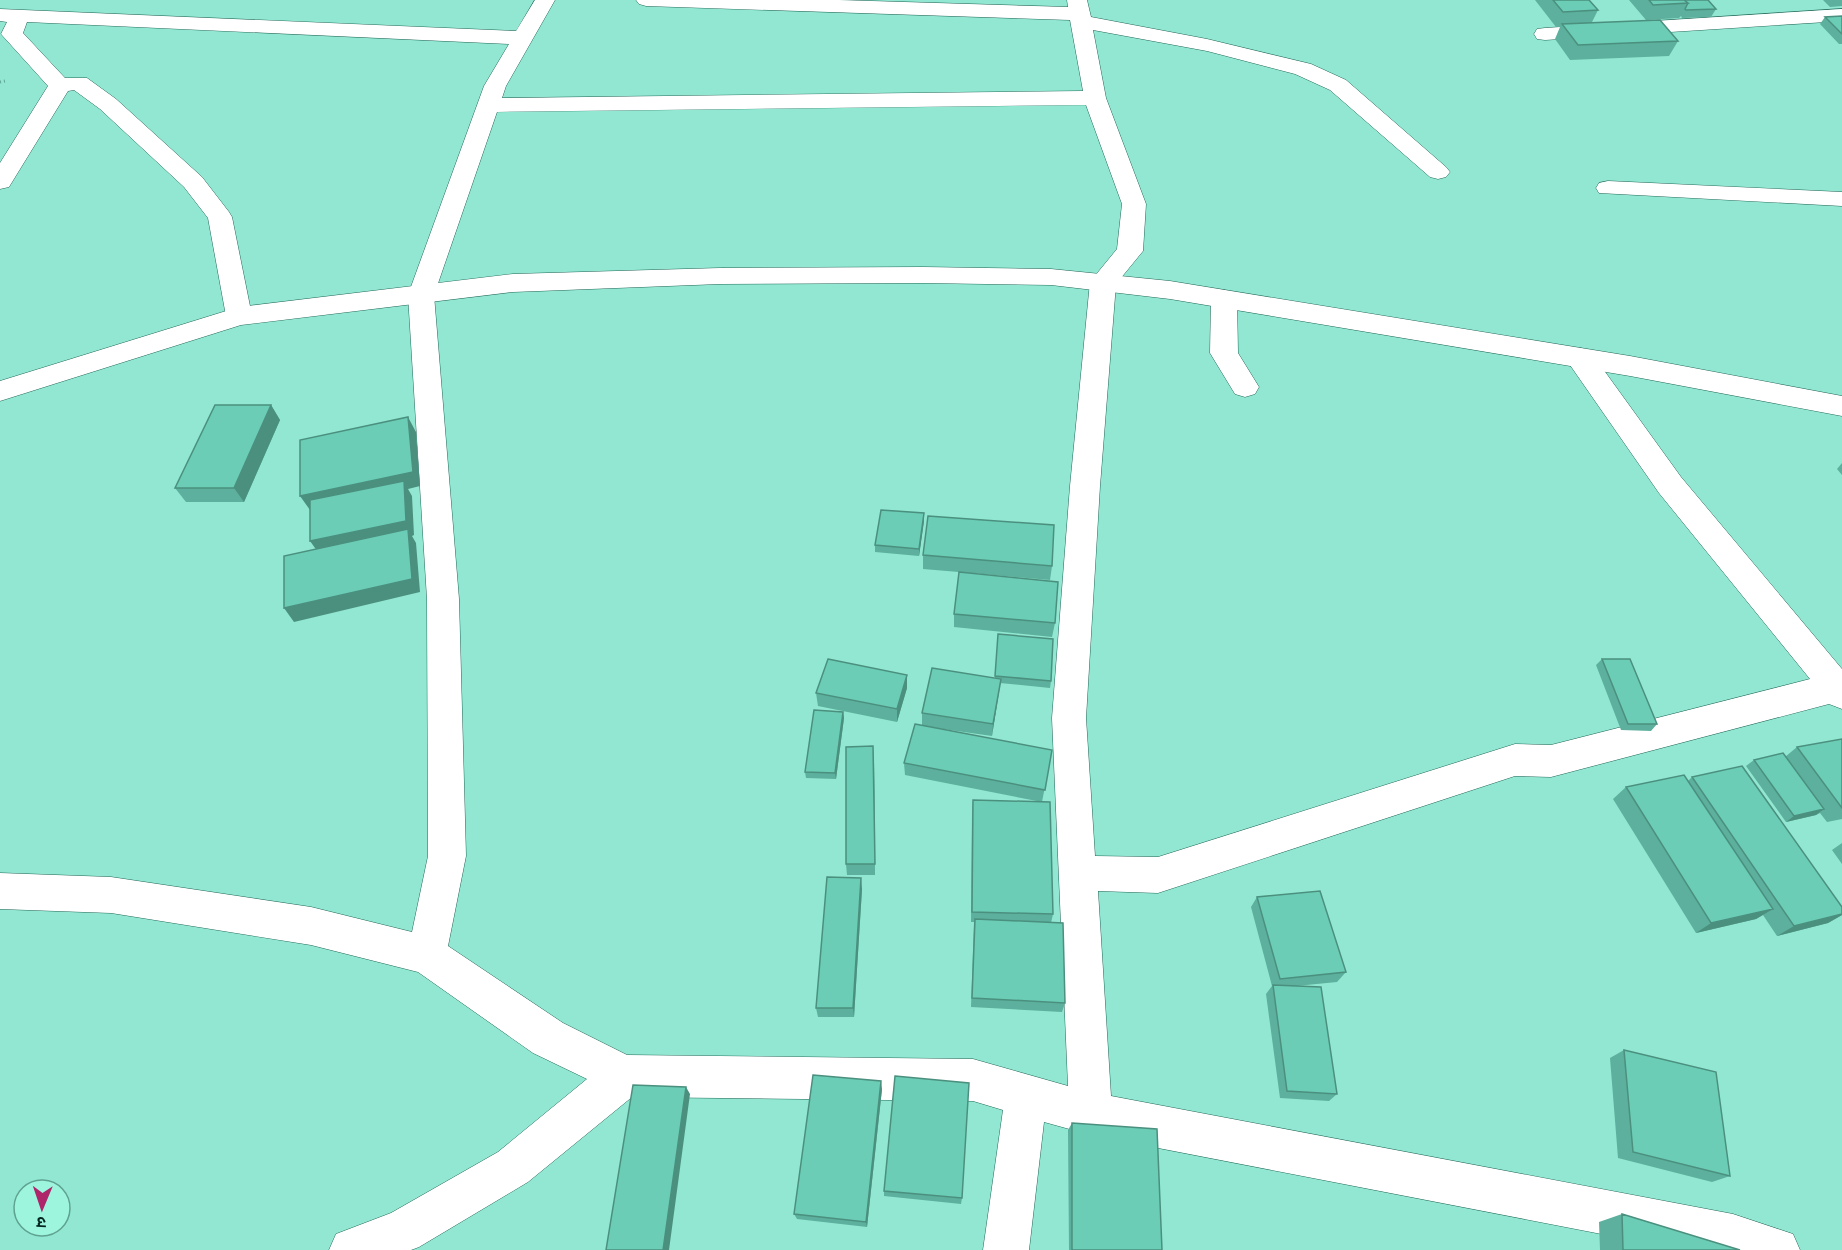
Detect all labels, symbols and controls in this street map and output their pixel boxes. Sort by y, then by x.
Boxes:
north arrow [12,1178,72,1238]
text: उ [36,1213,47,1233]

